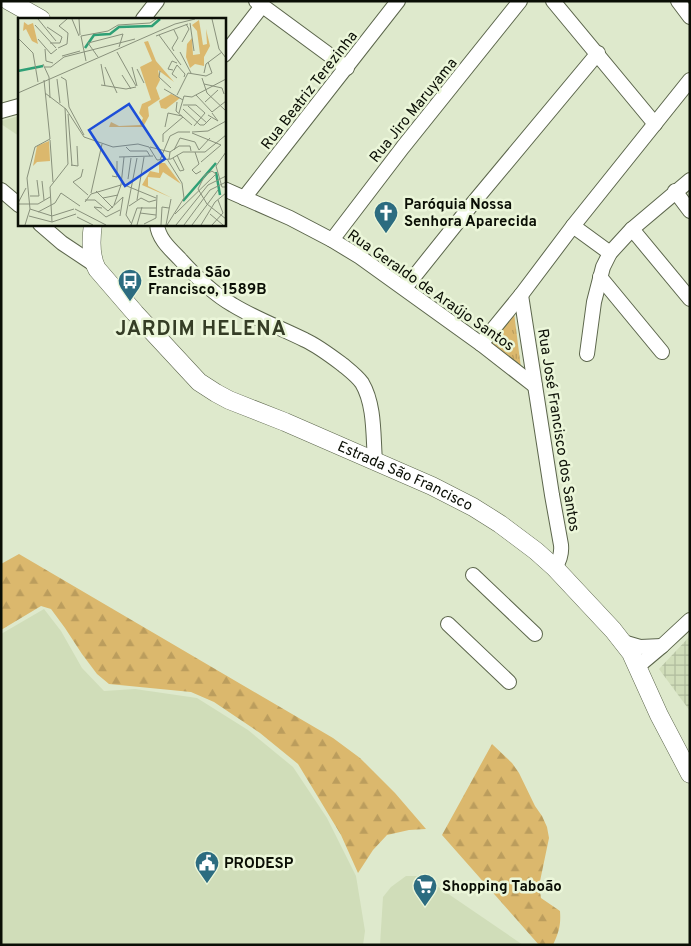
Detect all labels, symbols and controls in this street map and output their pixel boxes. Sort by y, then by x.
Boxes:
inset map [18,18,225,225]
street label: Rua Beatriz Terezinha [258,28,363,154]
street label: Rua Jiro Maruyama [366,55,462,167]
place label: Paróquia Nossa Senhora Aparecida [404,196,537,232]
church icon: Paróquia Nossa Senhora Aparecida [373,200,399,234]
street label: Rua Geraldo de Araújo Santos [343,226,517,356]
place label: Estrada São Francisco, 1589B [148,264,267,300]
bus stop icon: Estrada São Francisco, 1589B [117,268,143,302]
district label: JARDIM HELENA [115,317,287,343]
street label: Rua José Francisco dos Santos [532,327,583,533]
street label: Estrada São Francisco [334,438,476,516]
public building icon: PRODESP [194,850,220,884]
place label: PRODESP [224,855,294,874]
supermarket icon: Shopping Taboão [412,873,438,907]
place label: Shopping Taboão [442,878,562,897]

